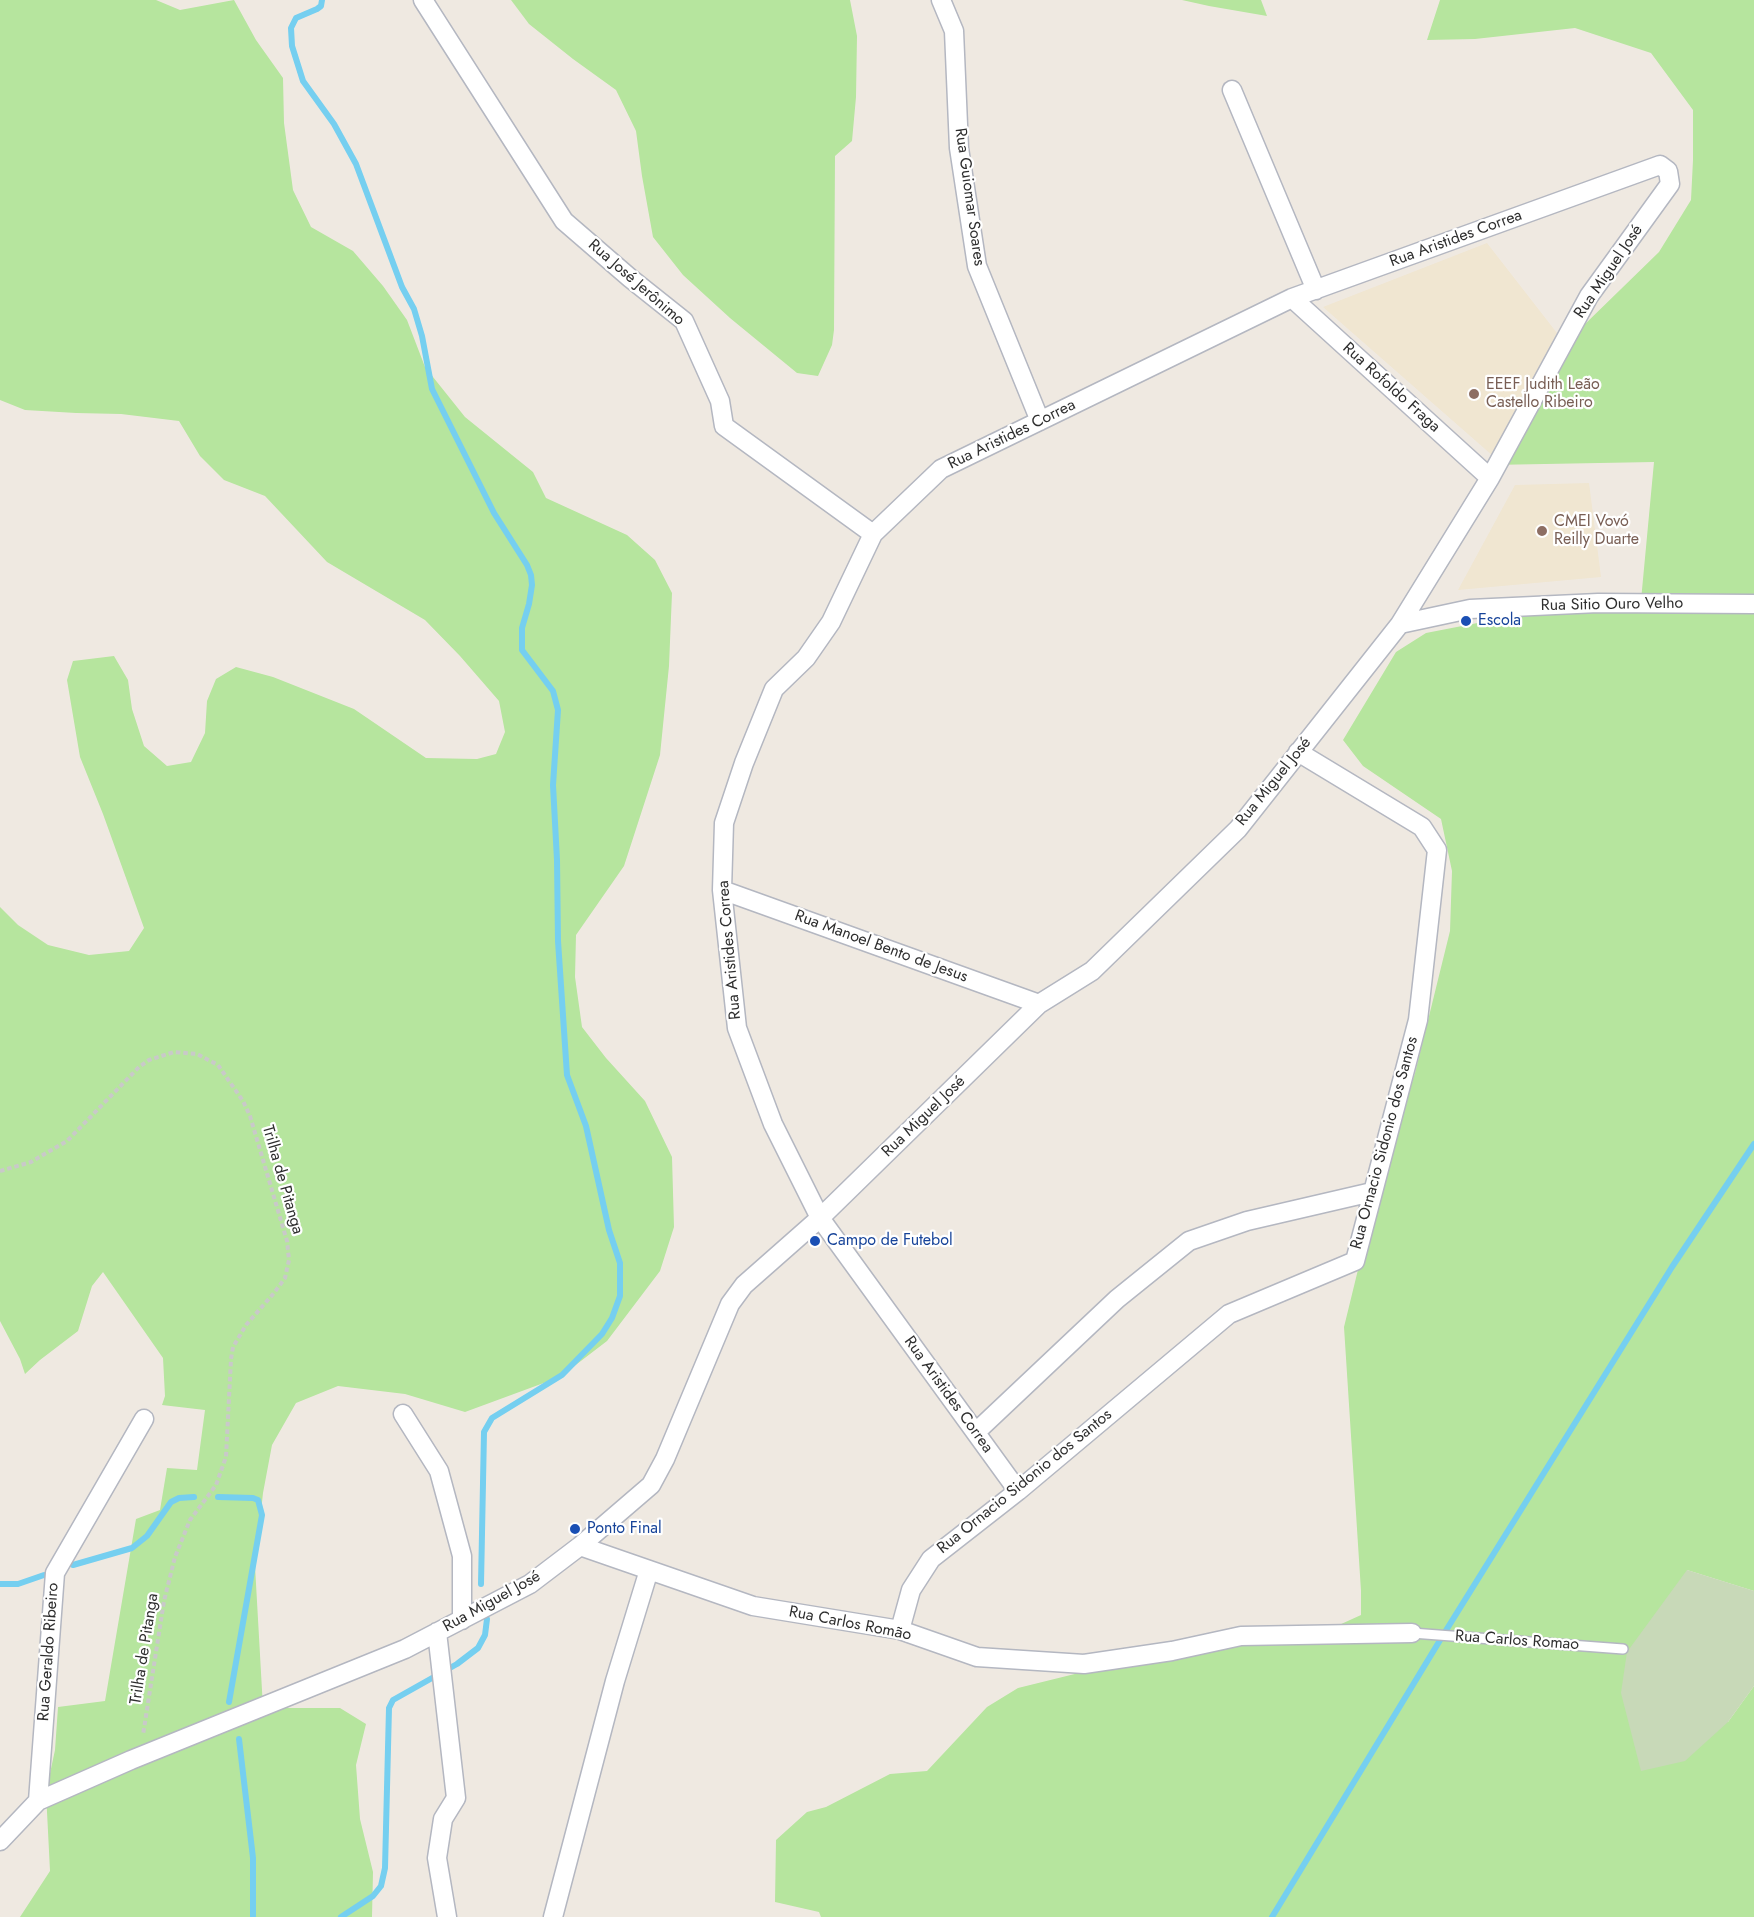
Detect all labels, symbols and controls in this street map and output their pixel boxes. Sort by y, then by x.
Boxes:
street label: Rua Guiomar Soares [950,127,988,267]
street label: Rua Aristides Correa [1387,206,1525,272]
street label: Rua Miguel José [1571,222,1647,322]
street label: Rua José Jerônimo [584,236,688,330]
street label: Rua Rofoldo Fraga [1338,339,1444,437]
place label: EEEF Judith Leão Castello Ribeiro [1486,375,1600,413]
marker: EEEF Judith Leão Castello Ribeiro [1467,387,1481,401]
street label: Rua Aristides Correa [945,396,1079,474]
place label: CMEI Vovó Reilly Duarte [1554,512,1639,550]
marker: CMEI Vovó Reilly Duarte [1535,524,1549,538]
street label: Rua Sitio Ouro Velho [1541,594,1683,616]
place label: Escola [1478,611,1521,631]
marker: Escola [1459,614,1473,628]
street label: Rua Miguel José [1232,734,1316,830]
street label: Rua Aristides Correa [714,880,746,1020]
street label: Rua Manoel Bento de Jesus [792,907,970,987]
street label: Rua Ornacio Sidonio dos Santos [1347,1035,1423,1251]
street label: Rua Miguel José [878,1072,970,1162]
street label: Trilha de Pitanga [257,1123,307,1237]
place label: Campo de Futebol [827,1231,953,1251]
marker: Campo de Futebol [808,1234,822,1248]
street label: Rua Aristides Correa [899,1333,997,1457]
street label: Rua Ornacio Sidonio dos Santos [934,1406,1116,1558]
place label: Ponto Final [587,1519,662,1539]
marker: Ponto Final [568,1522,582,1536]
street label: Rua Miguel José [440,1567,544,1637]
street label: Rua Geraldo Ribeiro [35,1582,63,1722]
street label: Trilha de Pitanga [127,1592,163,1706]
street label: Rua Carlos Romão [787,1603,913,1645]
street label: Rua Carlos Romao [1454,1627,1580,1655]

